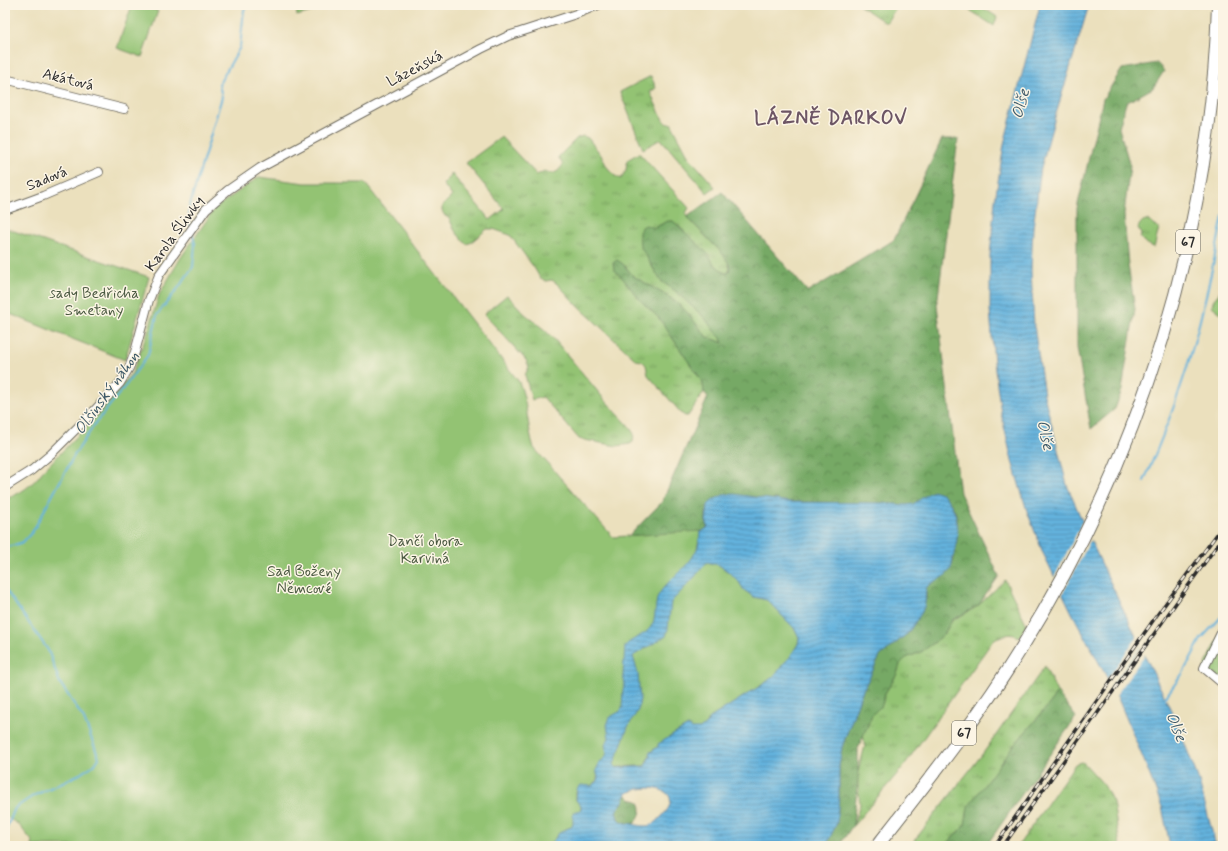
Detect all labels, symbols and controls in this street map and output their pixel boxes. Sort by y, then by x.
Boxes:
street label: Lázeňská [383,46,447,92]
street label: Akátová [40,64,96,96]
water label: Olše [1007,86,1035,121]
district label: LÁZNĚ DARKOV [754,105,908,131]
street label: Sadová [24,162,70,196]
street label: Karola Śliwky [140,192,209,276]
road number: 67 [1176,230,1200,254]
park label: sady Bedřicha Smetany [49,284,139,321]
water label: Olšinský náhon [70,347,144,439]
water label: Olše [1031,418,1059,453]
park label: Dančí obora Karviná [387,532,464,569]
park label: Sad Boženy Němcové [267,562,341,599]
water label: Olše [1160,709,1192,746]
road number: 67 [952,721,976,745]

